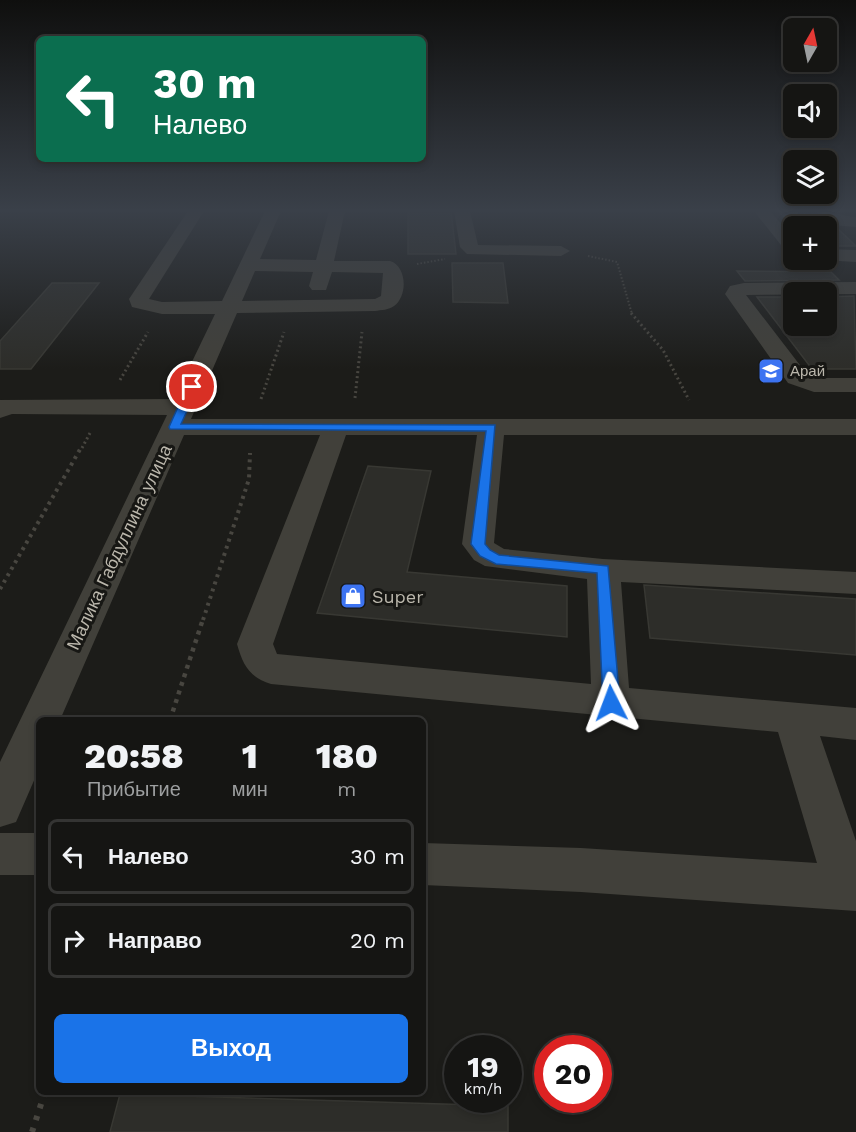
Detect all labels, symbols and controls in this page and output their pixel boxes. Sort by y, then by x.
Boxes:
north arrow [783,18,837,72]
map controls [783,18,837,336]
text: 30 m [153,59,257,108]
icon: left [54,60,132,138]
button: sound [783,84,837,138]
text: Налево [153,109,247,141]
button: layers [783,150,837,204]
button: + [783,216,837,270]
button: − [783,282,837,336]
school or university icon: Арай [756,356,786,386]
pin [166,361,217,412]
place label: Арай [790,362,825,380]
icon: arrive [175,370,208,403]
street label: Малика Габдуллина улица [62,440,176,653]
shop icon: Super [338,581,368,611]
place label: Super [372,586,424,607]
position arrow [579,671,643,735]
text: 20:58 [84,735,184,777]
text: 1 [242,735,258,777]
text: 180 [316,735,378,777]
text: Прибытие [87,777,181,801]
text: мин [232,777,268,801]
text: m [337,777,356,801]
icon: left [57,840,90,873]
text: Налево [108,844,189,869]
text: 30 m [350,844,405,869]
icon: right [57,924,90,957]
text: Направо [108,928,202,953]
text: 20 m [350,928,405,953]
button: Выход [54,1014,408,1083]
speed limit sign: 20 [534,1035,612,1113]
text: 19 [467,1049,499,1084]
text: km/h [464,1080,502,1098]

